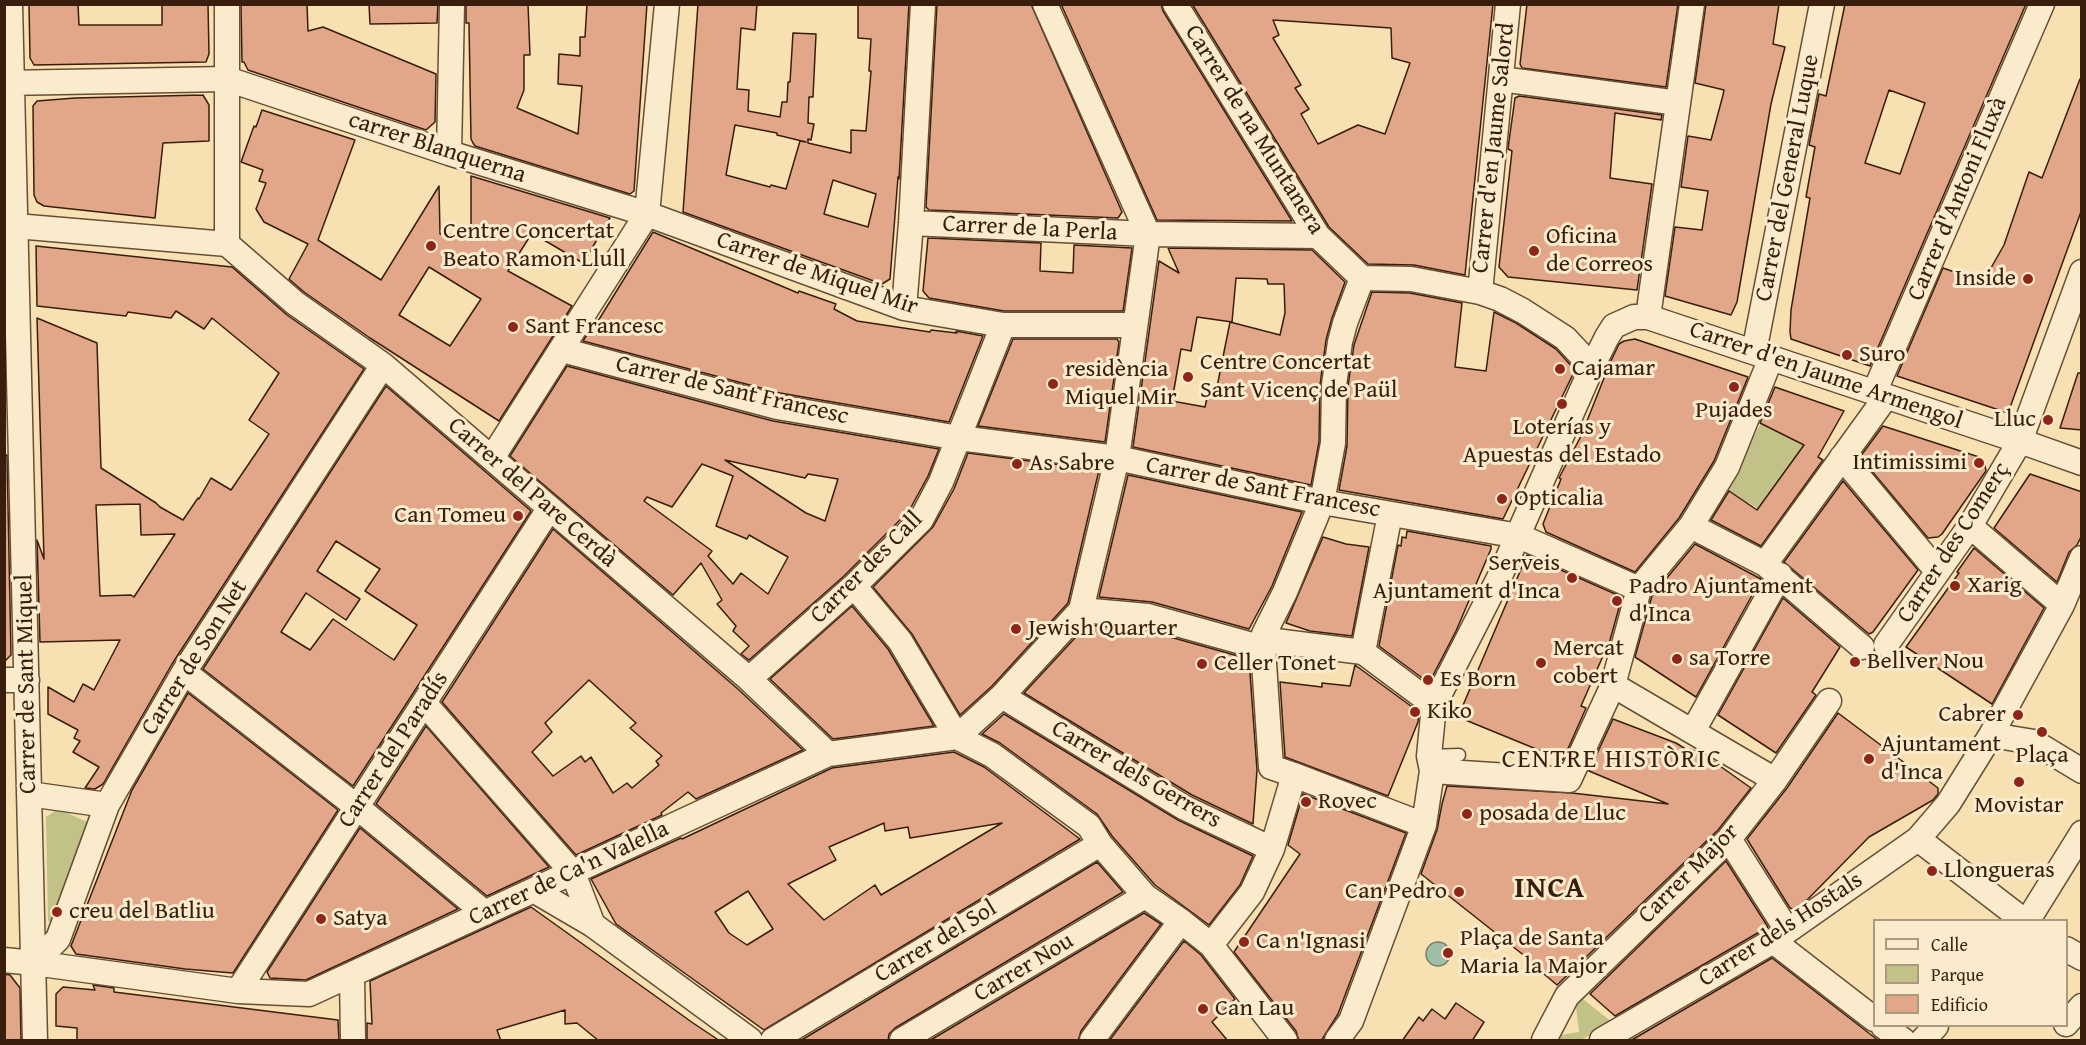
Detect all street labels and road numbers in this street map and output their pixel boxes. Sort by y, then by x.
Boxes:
street label: Carrer de na Muntanera [1178,20,1330,240]
street label: Carrer d'en Jaume Salord [1467,21,1521,275]
street label: Carrer del General Luque [1750,52,1826,304]
street label: Carrer d'Antoni Fluxà [1902,93,2014,305]
street label: carrer Blanquerna [345,106,529,190]
street label: Carrer de la Perla [942,210,1118,248]
street label: Carrer de Miquel Mir [712,226,922,322]
street label: Carrer d'en Jaume Armengol [1686,316,1966,436]
street label: Carrer de Sant Francesc [613,350,851,432]
street label: Carrer del Pare Cerdà [442,412,622,574]
street label: Carrer de Sant Francesc [1143,451,1383,525]
street label: Carrer des Comerç [1891,457,2017,629]
street label: Carrer des Call [805,506,929,630]
street label: Carrer de Sant Miquel [11,574,43,794]
street label: Carrer de Son Net [136,575,254,741]
street label: Carrer del Paradís [333,666,455,834]
street label: Carrer dels Gerrers [1046,715,1226,835]
street label: Carrer de Ca'n Valella [464,815,674,933]
street label: Carrer Major [1633,818,1745,930]
street label: Carrer dels Hostals [1694,866,1868,994]
street label: Carrer del Sol [870,894,1002,990]
street label: Carrer Nou [969,927,1079,1009]

